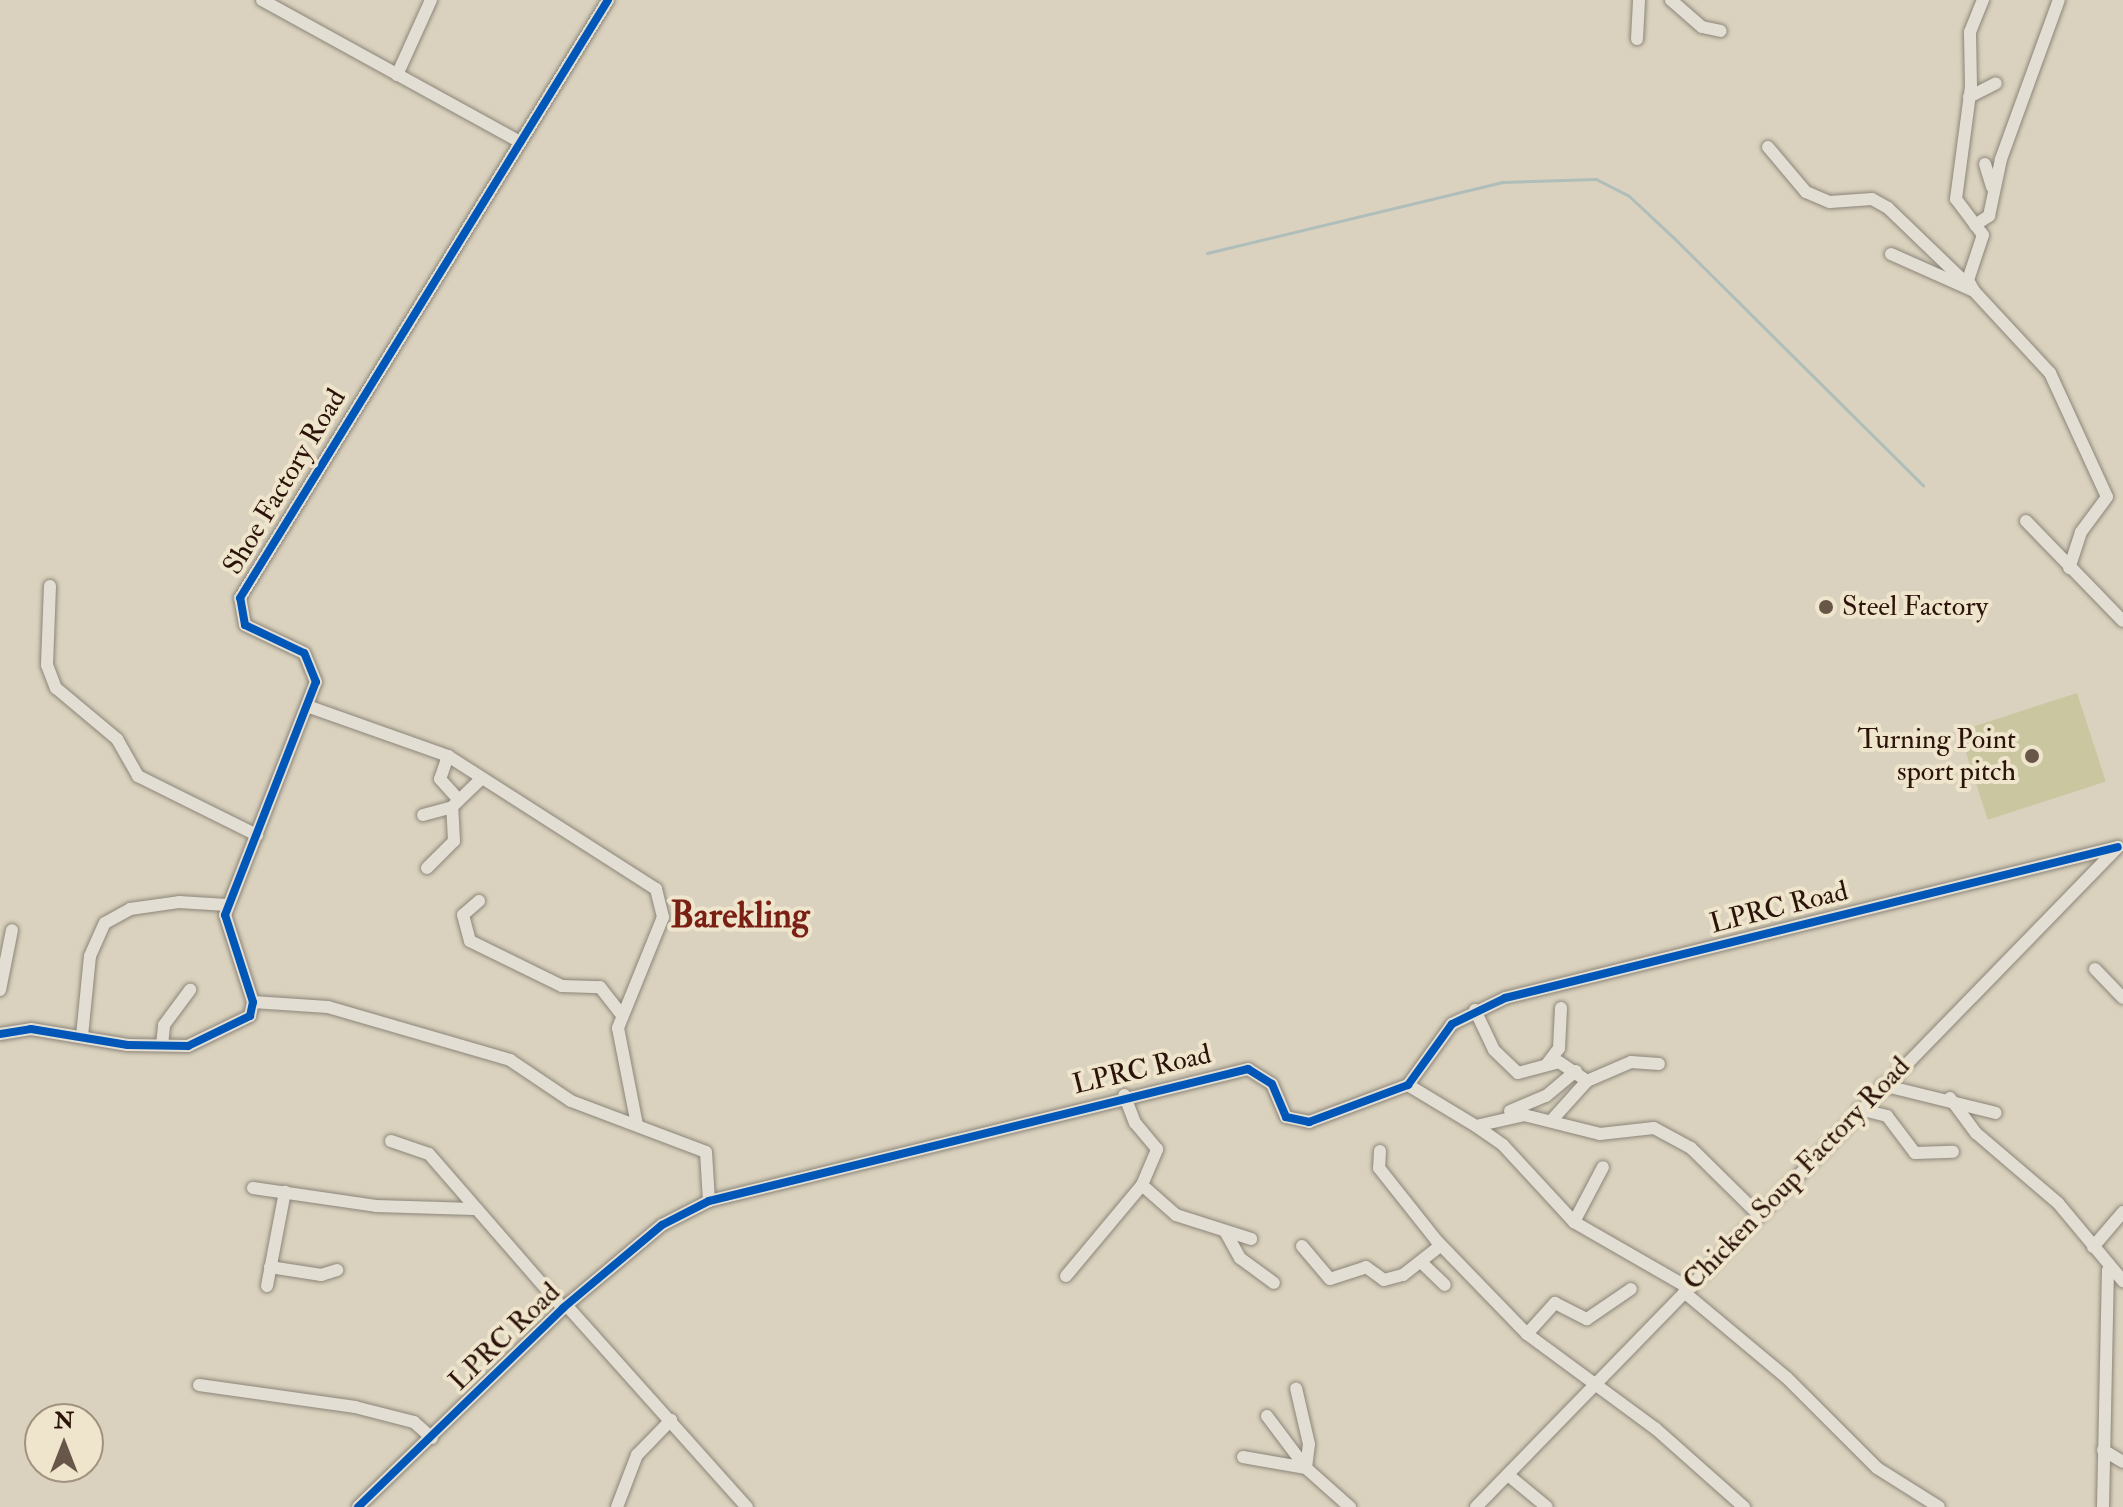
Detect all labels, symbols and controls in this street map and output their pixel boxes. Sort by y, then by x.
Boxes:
street label: Shoe Factory Road [216,383,354,581]
place label: Steel Factory [1842,590,1988,624]
marker: Steel Factory [1817,598,1835,616]
place label: Turning Point sport pitch [1857,723,2016,789]
marker: Turning Point sport pitch [2023,747,2041,765]
street label: LPRC Road [1706,875,1852,941]
district label: Barekling [670,894,810,938]
street label: LPRC Road [1069,1038,1215,1102]
street label: Chicken Soup Factory Road [1677,1050,1917,1298]
street label: LPRC Road [443,1276,567,1398]
north arrow [24,1403,104,1483]
text: N [54,1407,74,1435]

